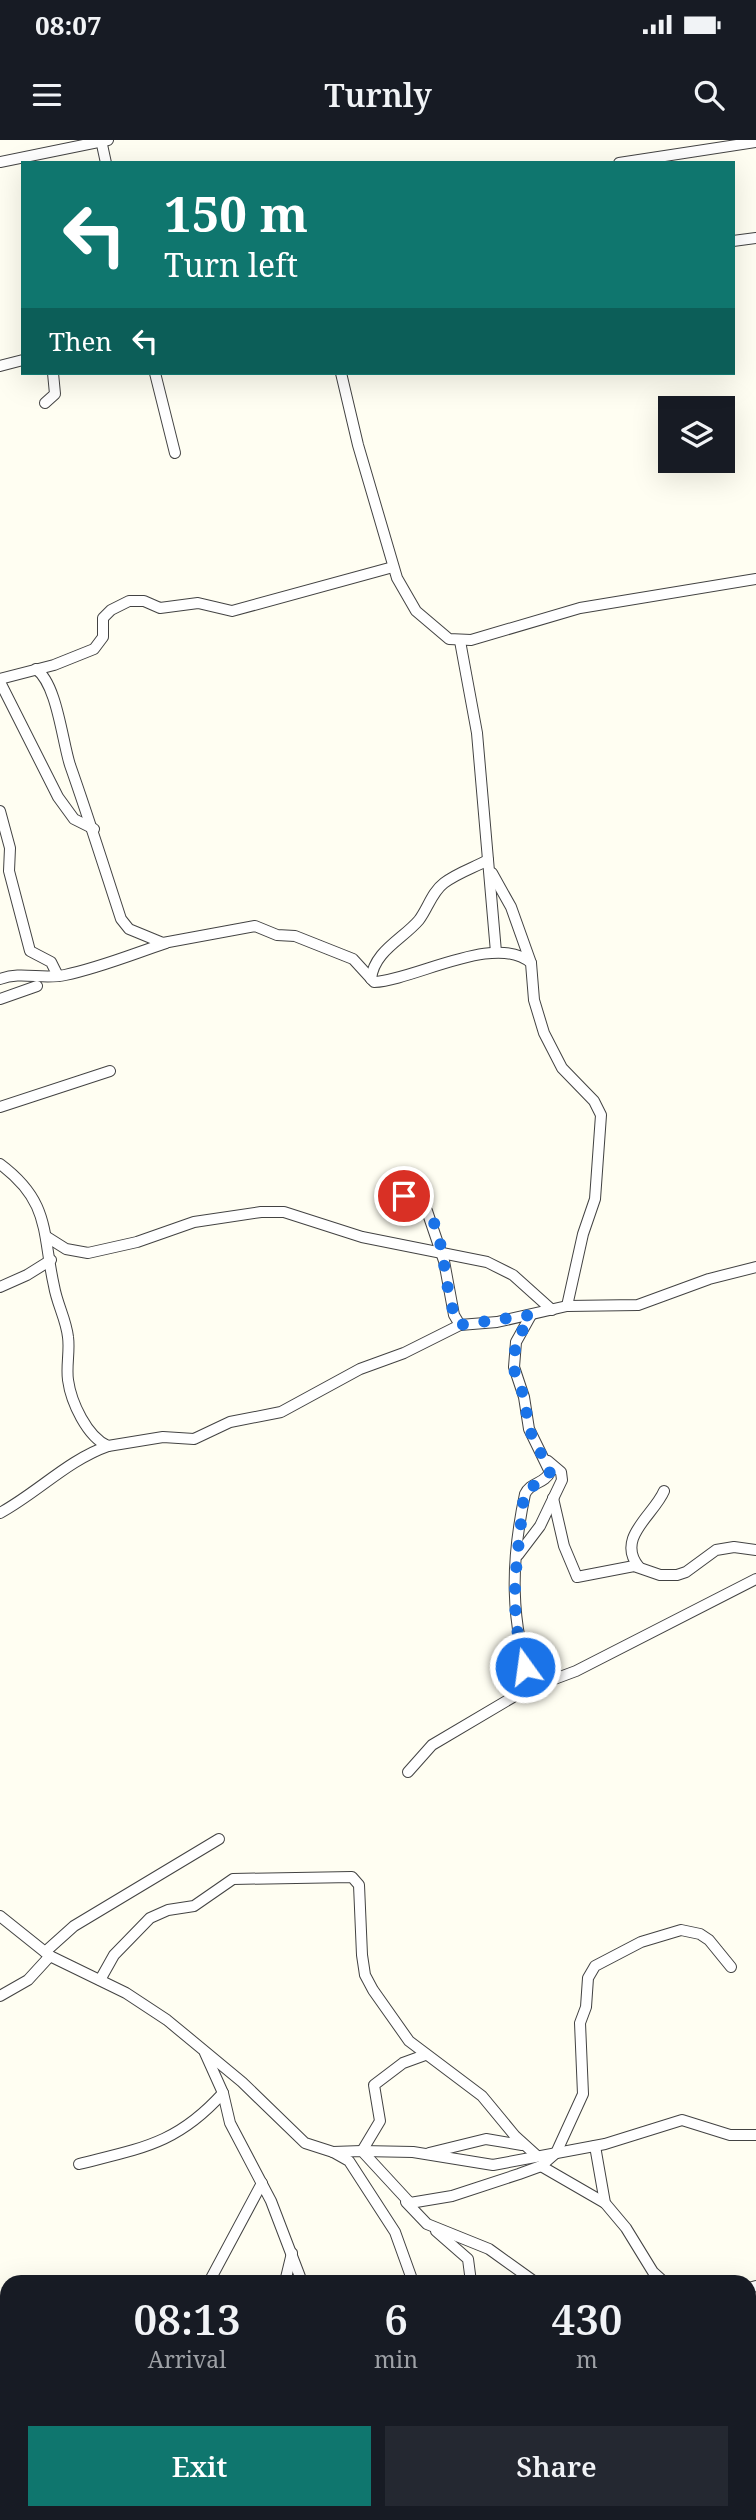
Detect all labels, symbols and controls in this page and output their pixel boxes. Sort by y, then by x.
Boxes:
text: 08:07 [35,7,102,43]
text: Turnly [324,73,432,116]
icon: menu [28,76,66,114]
icon: search [690,76,728,114]
text: 150 m [164,180,308,246]
icon: left [49,189,140,280]
text: Turn left [164,243,298,286]
icon: left [126,322,164,360]
text: Then [49,323,112,359]
map controls [658,396,735,473]
button: layers [658,396,735,473]
pin [374,1166,434,1226]
icon: arrive [385,1177,423,1215]
position arrow [488,1630,562,1704]
text: 08:13 [134,2290,241,2347]
text: 6 [384,2290,408,2347]
text: 430 [552,2290,622,2347]
text: Arrival [148,2343,226,2375]
text: min [374,2343,418,2375]
text: m [576,2343,598,2375]
button: Exit [28,2426,371,2506]
button: Share [385,2426,728,2506]

